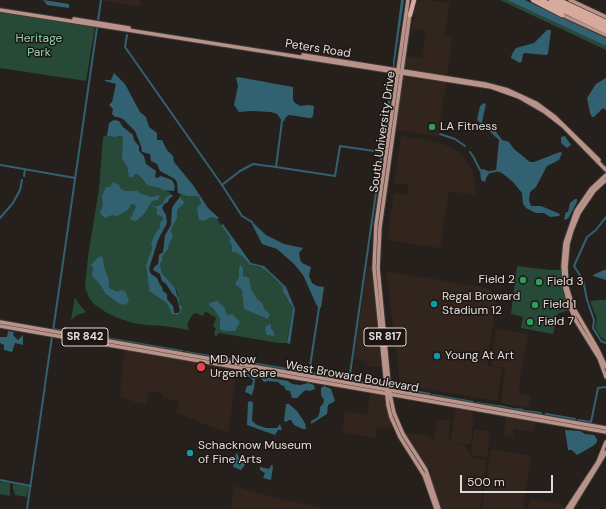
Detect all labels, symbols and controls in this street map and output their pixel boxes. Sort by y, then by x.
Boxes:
park label: Heritage Park [16,32,62,60]
street label: Peters Road [284,37,352,61]
street label: South University Drive [367,70,399,194]
place label: LA Fitness [440,120,497,134]
marker: LA Fitness [427,122,437,132]
place label: Field 2 [479,273,515,287]
marker: Field 2 [518,275,528,285]
place label: Field 3 [547,275,584,289]
marker: Field 3 [534,277,544,287]
place label: Regal Broward Stadium 12 [442,290,520,318]
place label: Field 1 [543,298,576,312]
marker: Regal Broward Stadium 12 [429,299,439,309]
marker: Field 1 [530,300,540,310]
place label: Field 7 [538,315,574,329]
marker: Field 7 [525,317,535,327]
road number: SR 842 [62,328,108,346]
road number: SR 817 [364,328,406,346]
place label: Young At Art [445,349,514,363]
marker: Young At Art [432,351,442,361]
place label: MD Now Urgent Care [210,353,276,381]
street label: West Broward Boulevard [284,358,420,396]
marker: MD Now Urgent Care [195,361,207,373]
place label: Schacknow Museum of Fine Arts [198,439,312,467]
marker: Schacknow Museum of Fine Arts [185,448,195,458]
scale bar [462,467,555,493]
text: 500 m [467,474,505,490]

